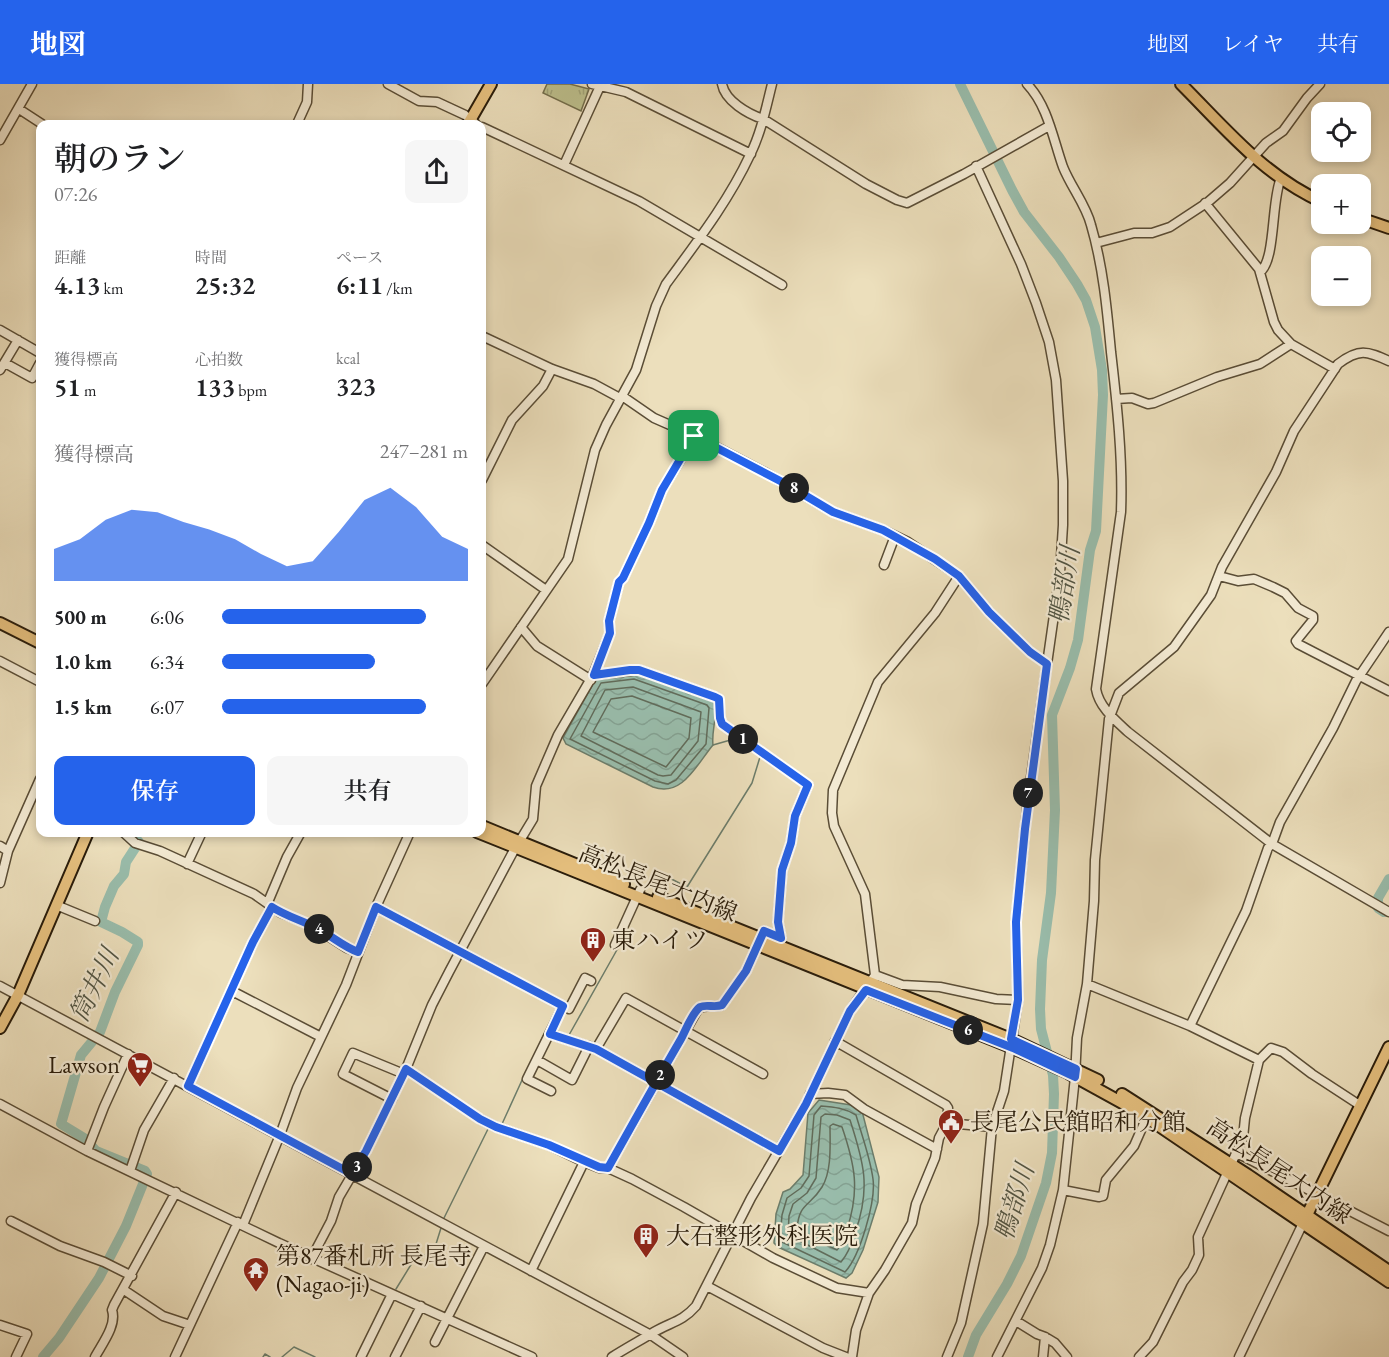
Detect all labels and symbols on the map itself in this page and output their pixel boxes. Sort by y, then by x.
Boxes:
pin [668,410,719,461]
pin: 8 [779,473,809,503]
water label: 鴨部川 [1041,541,1087,626]
pin: 1 [728,724,758,754]
pin: 7 [1013,778,1043,808]
street label: 高松長尾大内線 [574,837,742,928]
pin: 4 [304,914,334,944]
place label: 東ハイツ [612,924,708,955]
building icon: 東ハイツ [578,925,608,963]
water label: 筒井川 [62,940,128,1028]
pin: 6 [953,1015,983,1045]
place label: Lawson [48,1049,120,1080]
supermarket icon: Lawson [125,1050,155,1088]
pin: 2 [645,1060,675,1090]
place label: 長尾公民館昭和分館 [970,1106,1186,1137]
public building icon: 長尾公民館昭和分館 [936,1107,966,1145]
street label: 高松長尾大内線 [1201,1111,1358,1230]
pin: 3 [342,1152,372,1182]
water label: 鴨部川 [986,1157,1043,1244]
place label: 大石整形外科医院 [666,1220,858,1251]
building icon: 大石整形外科医院 [631,1221,661,1259]
place label: 第87番札所 長尾寺 (Nagao-ji) [276,1240,472,1299]
temple icon: 第87番札所 長尾寺 (Nagao-ji) [241,1255,271,1293]

